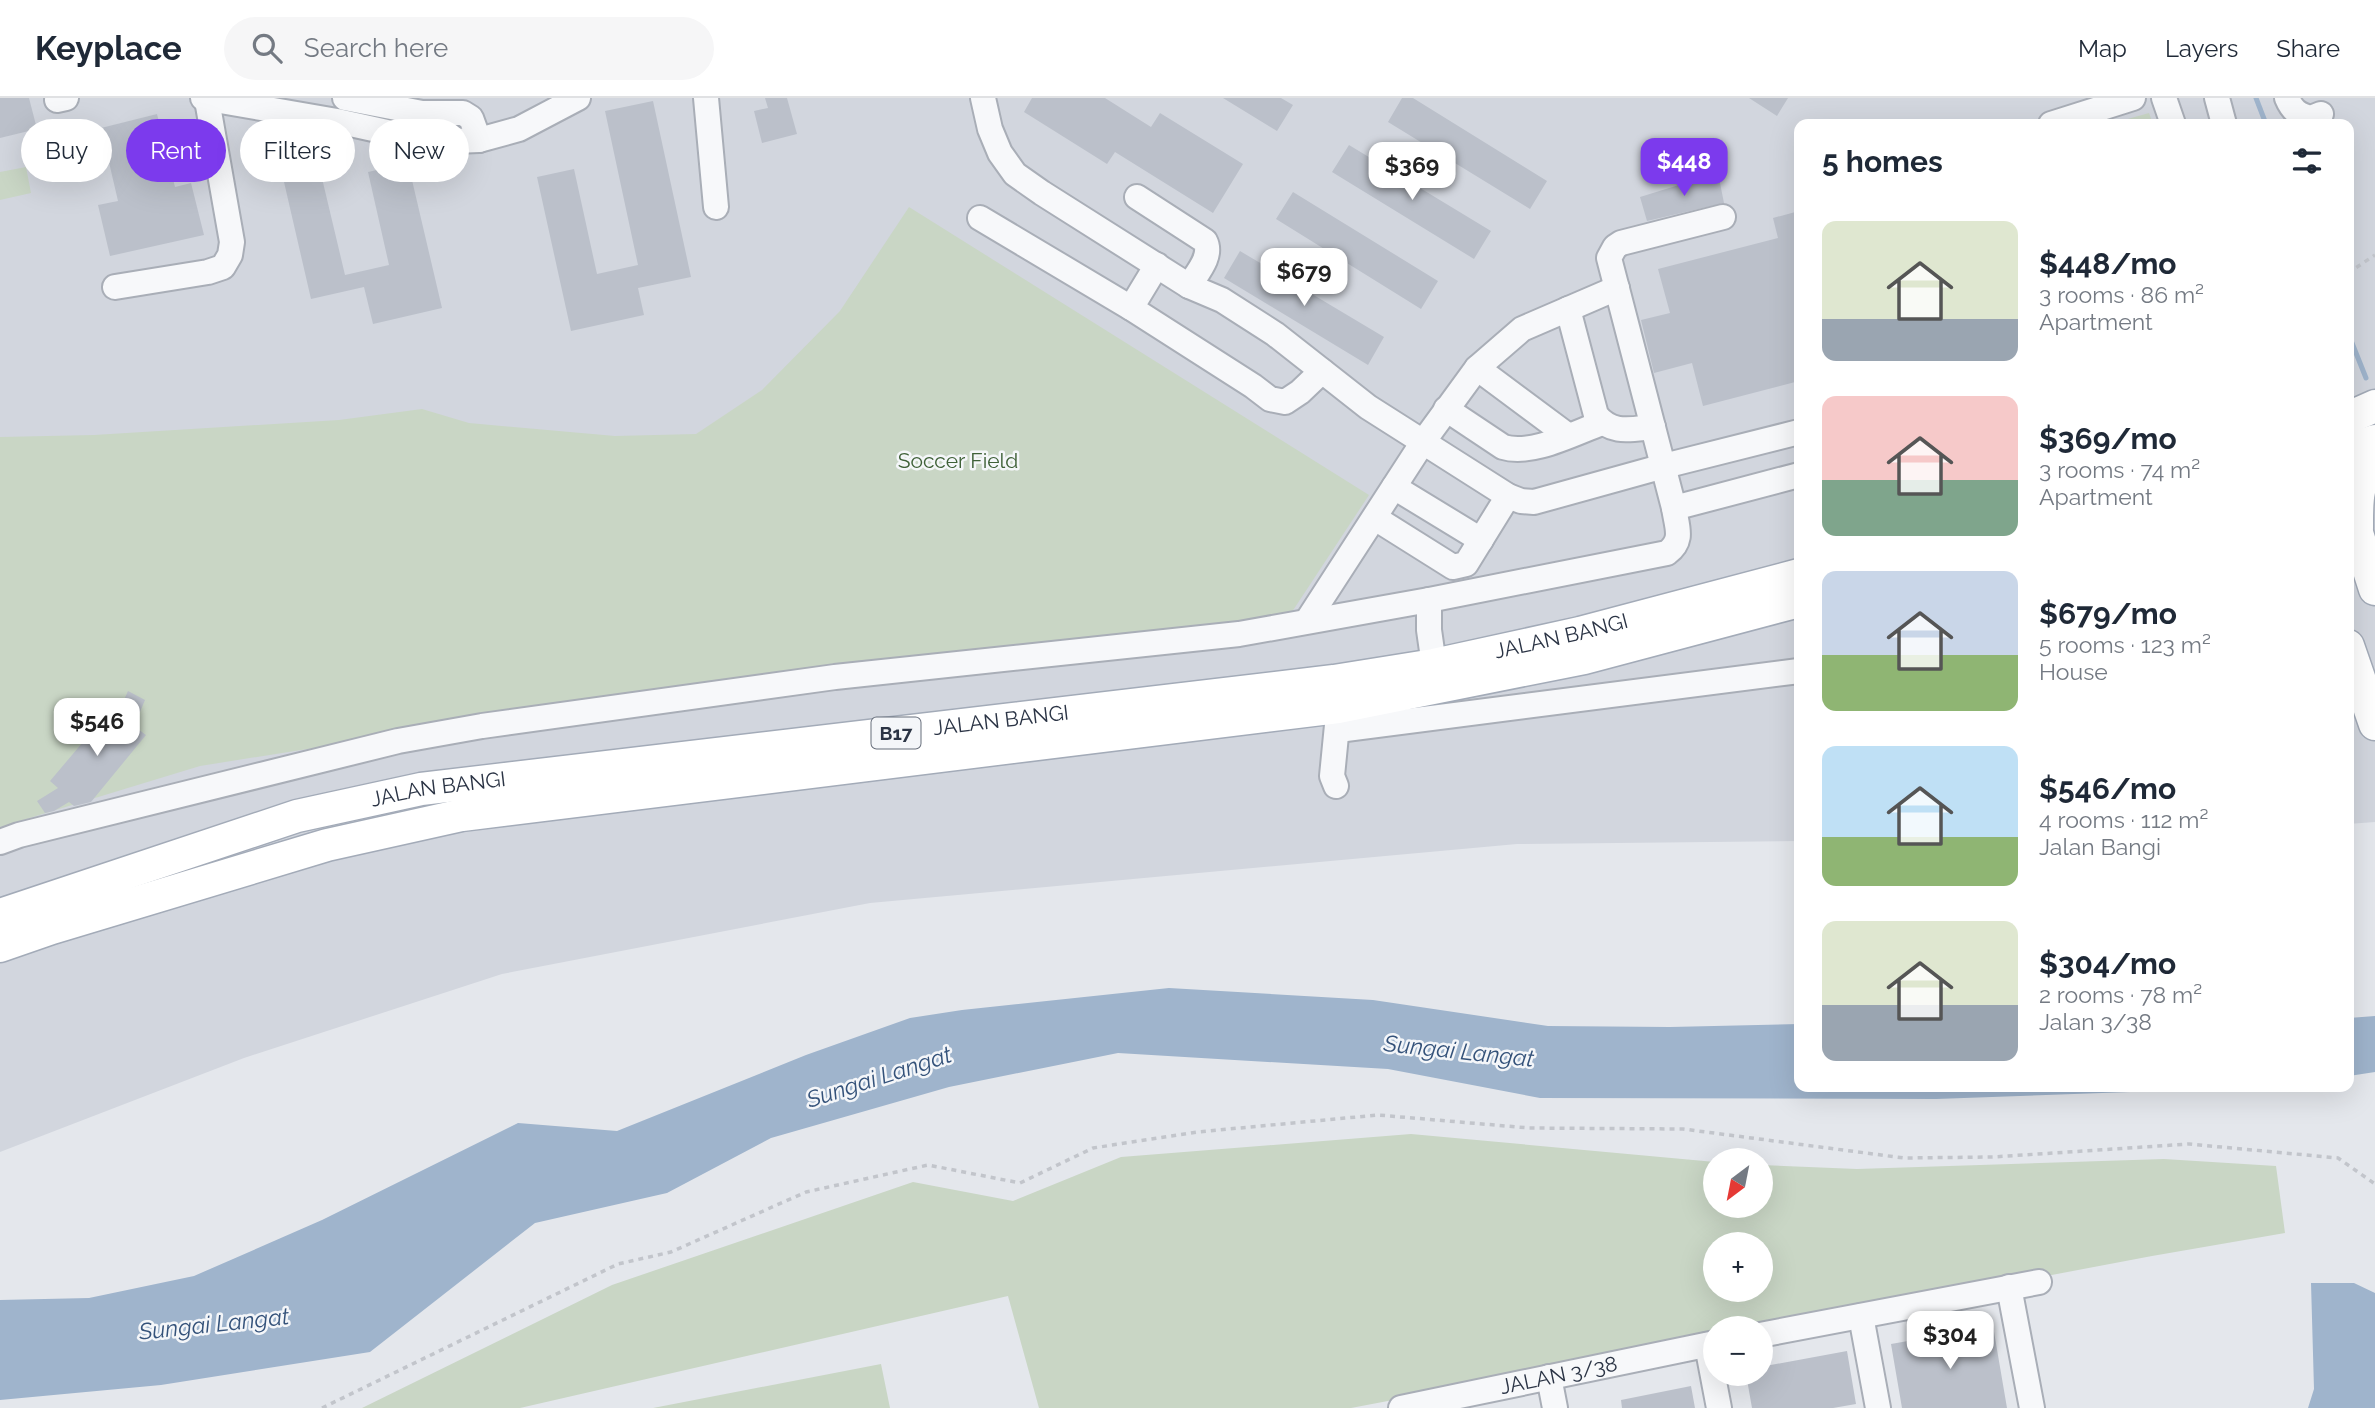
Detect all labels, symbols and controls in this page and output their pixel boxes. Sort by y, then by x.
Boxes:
search box [224,17,714,80]
text: Keyplace [35,29,182,68]
icon: search [248,29,286,67]
text: Search here [304,33,448,63]
text: Map [2078,34,2127,63]
text: Layers [2165,34,2238,63]
text: Share [2276,34,2340,63]
chip: Buy [21,119,112,182]
chip: Rent [126,119,226,182]
chip: Filters [240,119,355,182]
chip: New [369,119,469,182]
pin: $448 [1643,139,1725,198]
pin: $369 [1371,142,1453,202]
icon: filters [2288,142,2326,180]
text: 5 homes [1822,144,1943,179]
text: $448 [1657,147,1711,174]
text: $369 [1385,151,1439,178]
text: $448/mo [2039,246,2177,281]
pin: $679 [1263,248,1345,308]
icon: home [1878,249,1962,333]
text: $679 [1277,257,1332,284]
text: 3 rooms · 86 m² [2039,281,2204,308]
text: Apartment [2039,308,2153,335]
text: $369/mo [2039,421,2177,456]
icon: home [1878,424,1962,508]
park label: Soccer Field [898,448,1018,473]
text: 3 rooms · 74 m² [2039,456,2200,483]
text: Apartment [2039,483,2153,510]
text: $679/mo [2039,596,2177,631]
icon: home [1878,599,1962,683]
street label: JALAN BANGI [1492,608,1631,663]
text: 5 rooms · 123 m² [2039,631,2211,658]
text: House [2039,658,2108,685]
pin: $546 [56,698,138,758]
street label: JALAN BANGI [932,699,1070,740]
text: $546 [70,707,124,734]
road number: B17 [872,718,920,748]
street label: JALAN BANGI [368,766,507,812]
text: $546/mo [2039,771,2176,806]
icon: home [1878,774,1962,858]
text: 4 rooms · 112 m² [2039,806,2208,833]
text: Jalan Bangi [2039,833,2161,860]
text: $304/mo [2039,946,2176,981]
icon: home [1878,949,1962,1033]
text: 2 rooms · 78 m² [2039,981,2202,1008]
text: Jalan 3/38 [2039,1008,2152,1035]
water label: Sungai Langat [1382,1029,1536,1072]
water label: Sungai Langat [802,1040,955,1113]
north arrow [1703,1148,1773,1218]
map controls [1703,1148,1773,1386]
button: + [1703,1232,1773,1302]
water label: Sungai Langat [137,1302,291,1345]
pin: $304 [1909,1312,1991,1371]
button: − [1703,1316,1773,1386]
text: $304 [1923,1320,1977,1347]
street label: JALAN 3/38 [1498,1351,1619,1399]

